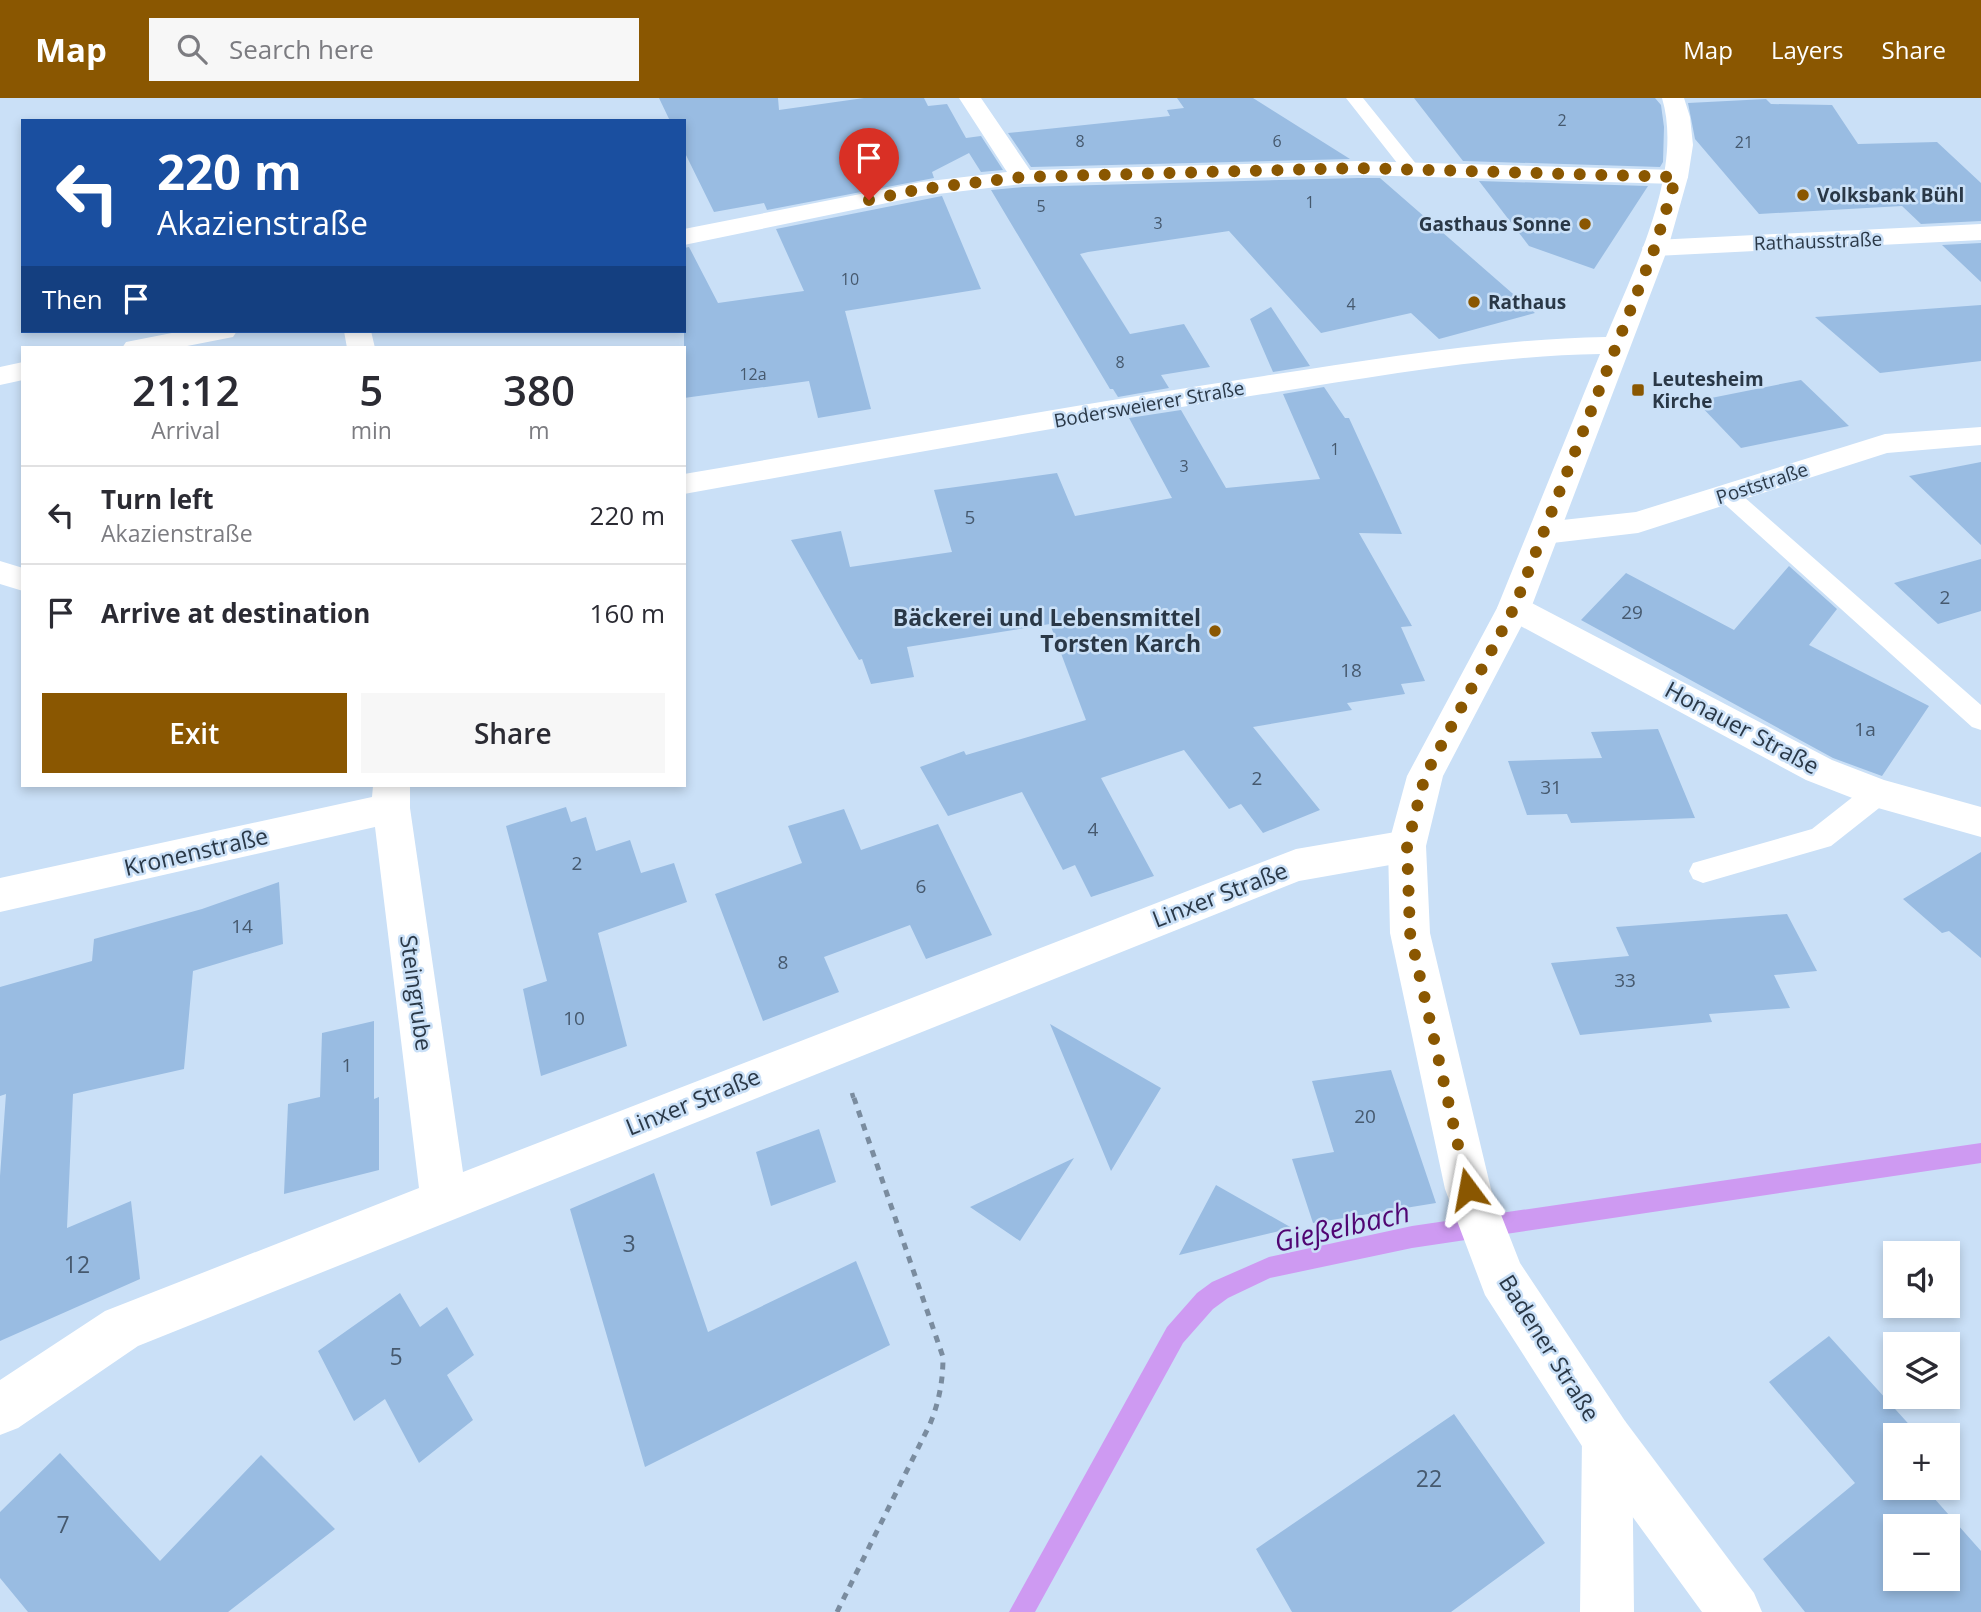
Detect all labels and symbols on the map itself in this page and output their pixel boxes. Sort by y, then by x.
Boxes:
house number: 2 [1557,109,1567,131]
pin [839,128,899,200]
house number: 8 [1075,130,1085,152]
house number: 6 [1272,130,1282,152]
house number: 21 [1735,131,1753,153]
place label: Volksbank Bühl [1817,182,1964,208]
marker: Volksbank Bühl [1795,187,1811,203]
house number: 1 [1305,191,1315,213]
house number: 5 [1036,195,1046,217]
place label: Gasthaus Sonne [1419,211,1571,237]
house number: 3 [1153,212,1163,234]
marker: Gasthaus Sonne [1577,216,1593,232]
street label: Rathausstraße [1753,226,1883,256]
house number: 10 [841,268,859,290]
place label: Rathaus [1488,289,1566,315]
house number: 4 [1346,293,1356,315]
marker: Rathaus [1466,294,1482,310]
house number: 8 [1115,351,1125,373]
house number: 12a [739,363,767,385]
place label: Leutesheim Kirche [1652,366,1764,414]
street label: Bodersweierer Straße [1052,374,1246,434]
marker: Leutesheim Kirche [1630,382,1646,398]
house number: 1 [1330,438,1340,460]
house number: 3 [1179,455,1189,477]
street label: Poststraße [1713,456,1811,510]
house number: 5 [965,504,975,530]
house number: 2 [1940,584,1950,610]
house number: 29 [1621,599,1643,625]
place label: Bäckerei und Lebensmittel Torsten Karch [893,601,1201,659]
marker: Bäckerei und Lebensmittel Torsten Karch [1207,623,1223,639]
house number: 18 [1340,657,1362,683]
street label: Honauer Straße [1660,673,1825,781]
house number: 1a [1854,716,1876,742]
house number: 2 [1252,765,1262,791]
house number: 31 [1540,774,1562,800]
house number: 4 [1088,816,1099,842]
street label: Kronenstraße [121,819,271,883]
house number: 2 [572,850,582,876]
street label: Linxer Straße [1147,854,1292,935]
house number: 6 [916,873,926,899]
house number: 14 [231,913,253,939]
street label: Steingrube [393,933,441,1053]
house number: 8 [778,949,788,975]
house number: 33 [1614,967,1636,993]
house number: 10 [563,1005,585,1031]
house number: 1 [342,1052,352,1078]
street label: Linxer Straße [621,1060,765,1143]
house number: 20 [1354,1103,1376,1129]
position arrow [1431,1152,1505,1226]
water label: Gießelbach [1270,1192,1413,1260]
house number: 3 [622,1227,636,1259]
house number: 12 [64,1248,90,1280]
street label: Badener Straße [1492,1268,1608,1427]
house number: 5 [389,1340,403,1372]
house number: 22 [1416,1462,1442,1494]
house number: 7 [56,1508,70,1540]

